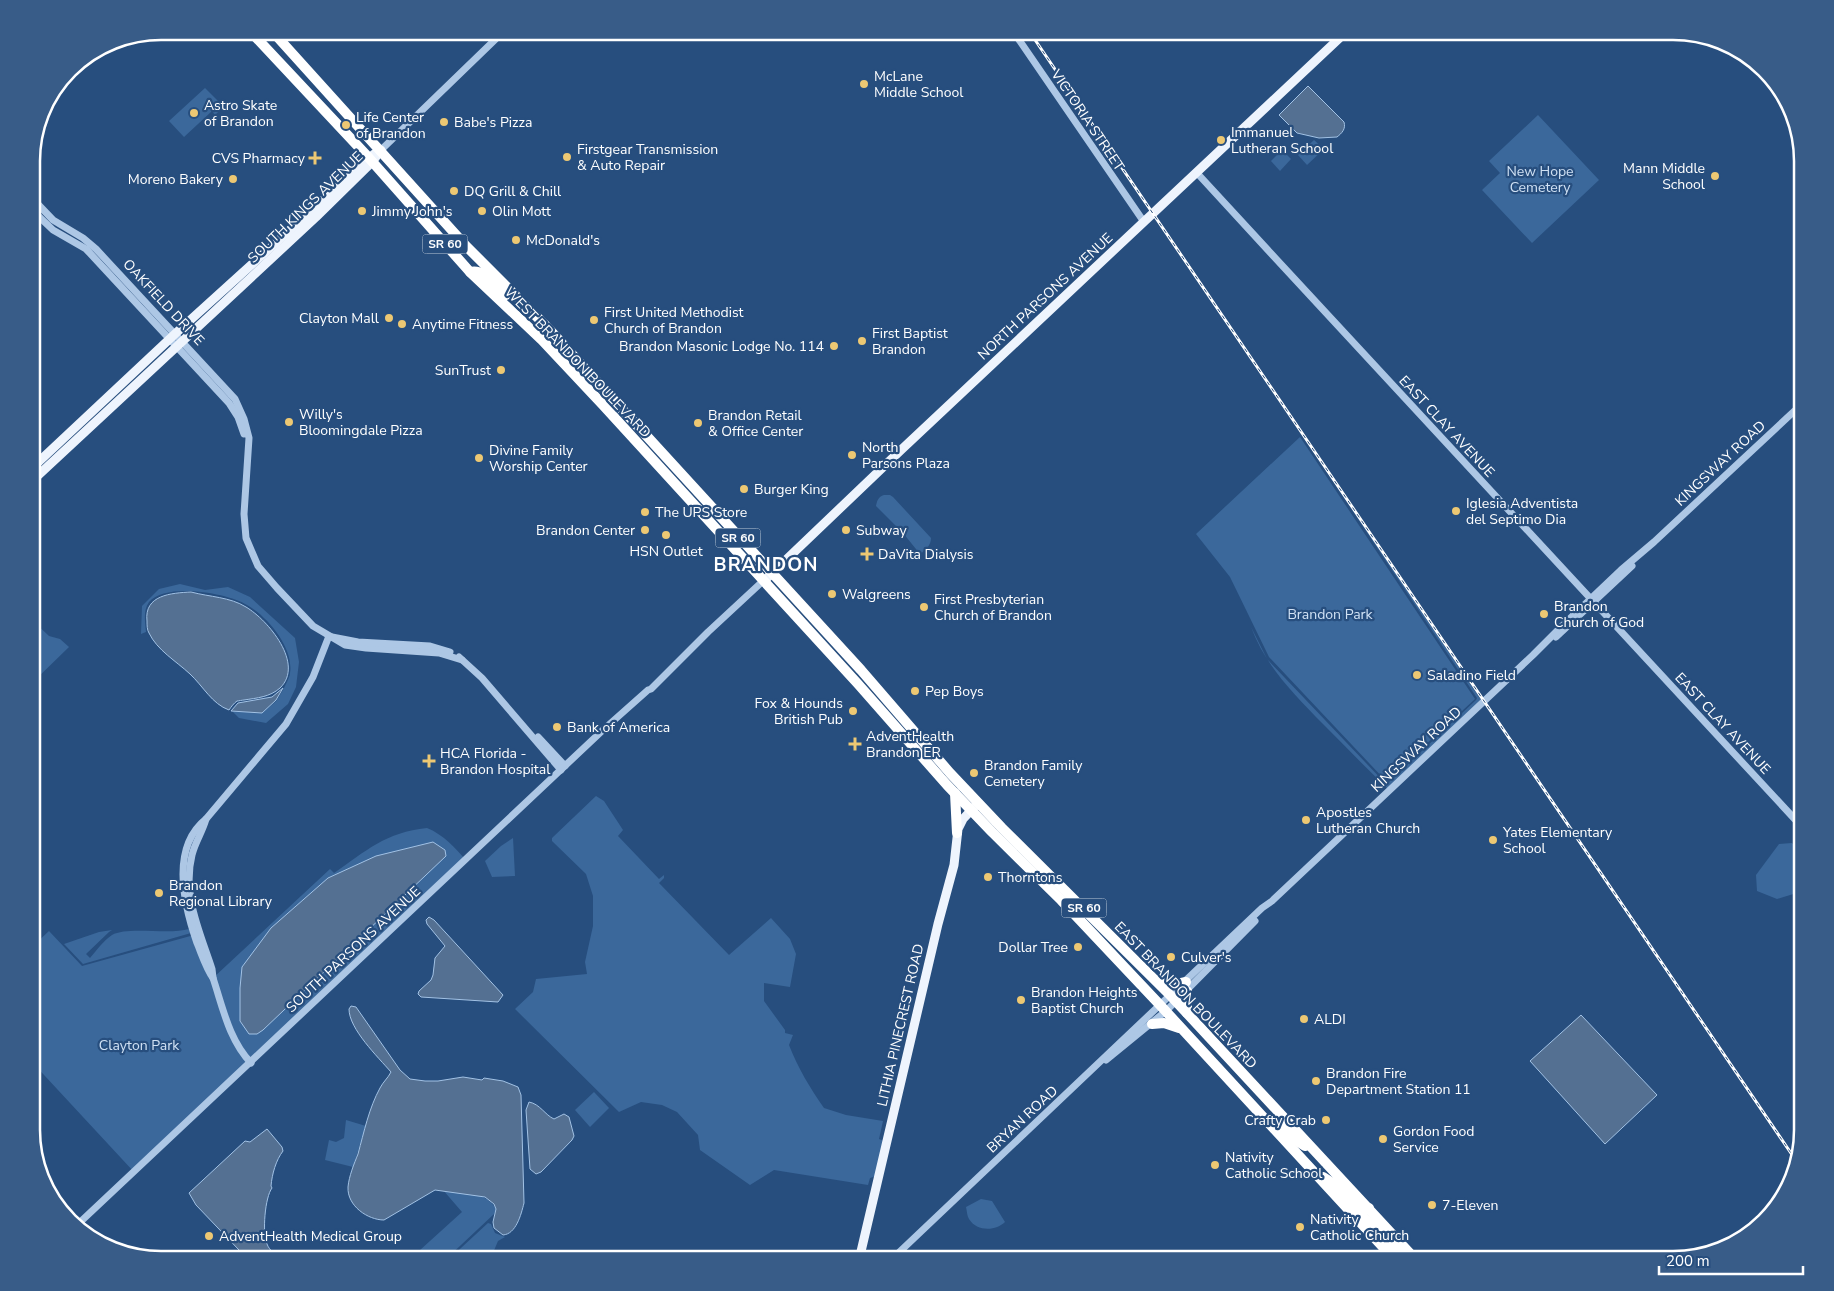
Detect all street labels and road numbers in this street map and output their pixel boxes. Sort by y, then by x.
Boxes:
street label: VICTORIA STREET [1046,65,1129,175]
street label: SOUTH KINGS AVENUE [244,147,367,267]
street label: NORTH PARSONS AVENUE [974,229,1117,364]
road number: SR 60 [422,234,468,253]
street label: OAKFIELD DRIVE [119,255,209,350]
street label: WEST BRANDON BOULEVARD [500,283,655,442]
street label: EAST CLAY AVENUE [1395,371,1499,481]
street label: KINGSWAY ROAD [1671,416,1770,510]
road number: SR 60 [716,528,760,548]
street label: EAST CLAY AVENUE [1671,668,1775,778]
street label: KINGSWAY ROAD [1367,702,1466,796]
street label: SOUTH PARSONS AVENUE [282,882,425,1017]
road number: SR 60 [1062,898,1106,918]
street label: EAST BRANDON BOULEVARD [1110,918,1261,1073]
street label: LITHIA PINECREST ROAD [873,942,928,1108]
street label: BRYAN ROAD [983,1081,1062,1157]

